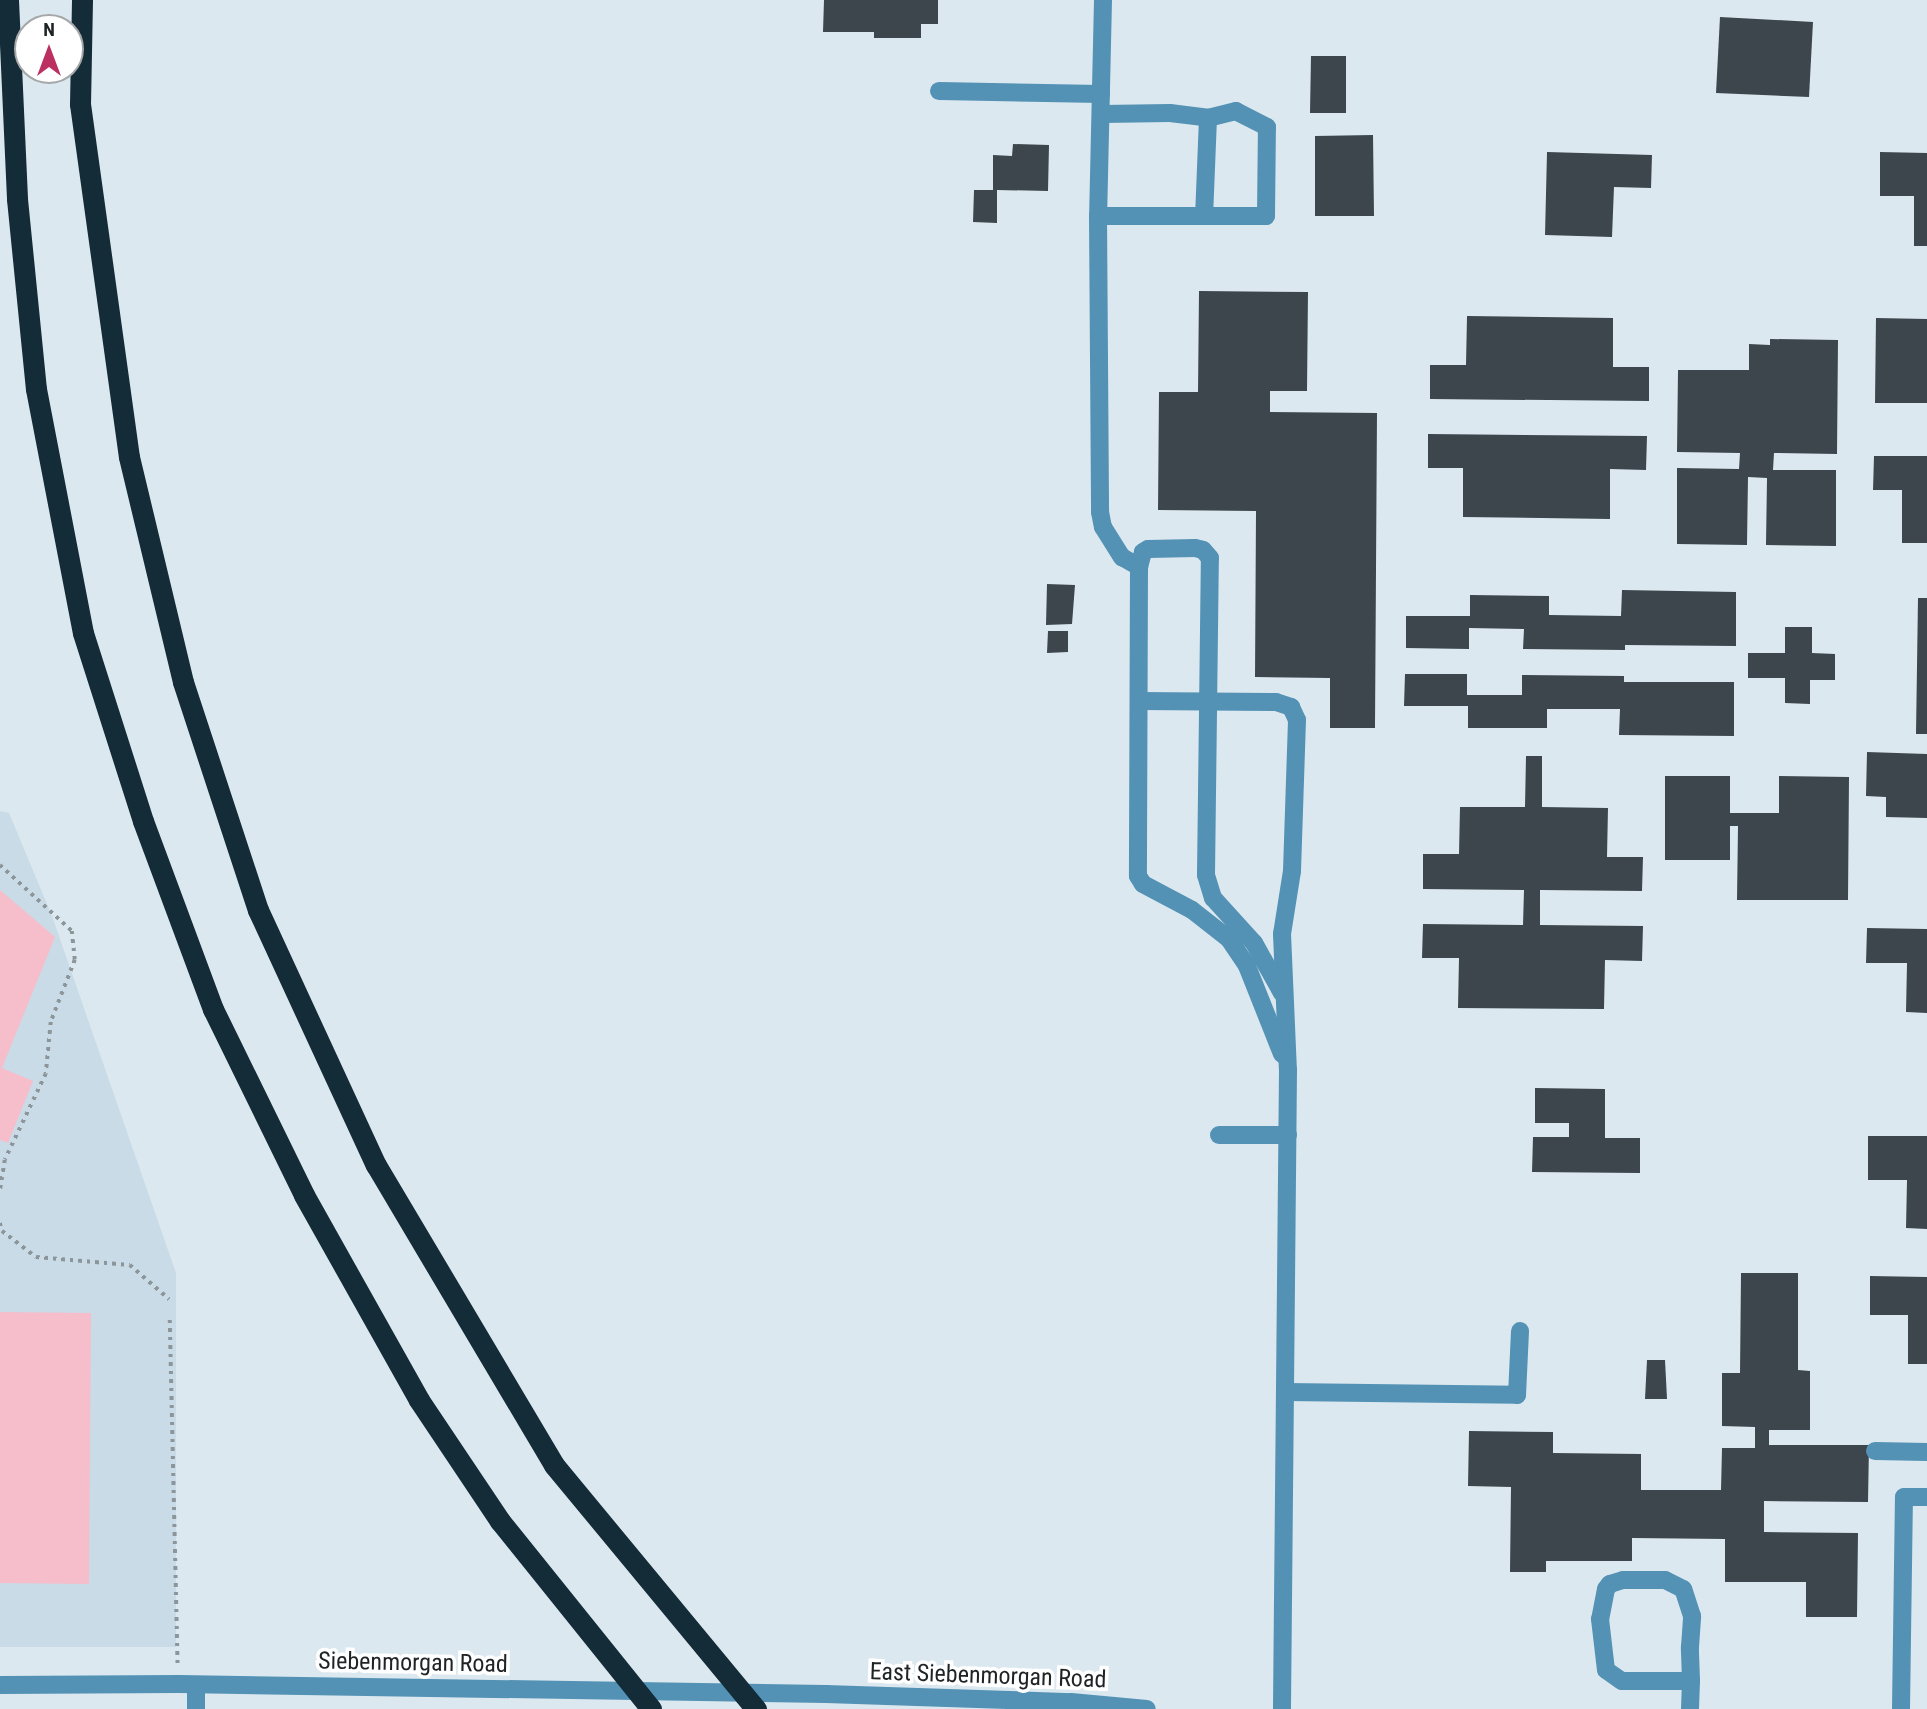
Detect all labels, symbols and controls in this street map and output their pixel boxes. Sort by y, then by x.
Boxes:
north arrow [14,14,84,84]
text: N [43,18,55,41]
street label: Siebenmorgan Road [318,1647,508,1679]
street label: East Siebenmorgan Road [869,1657,1107,1695]

